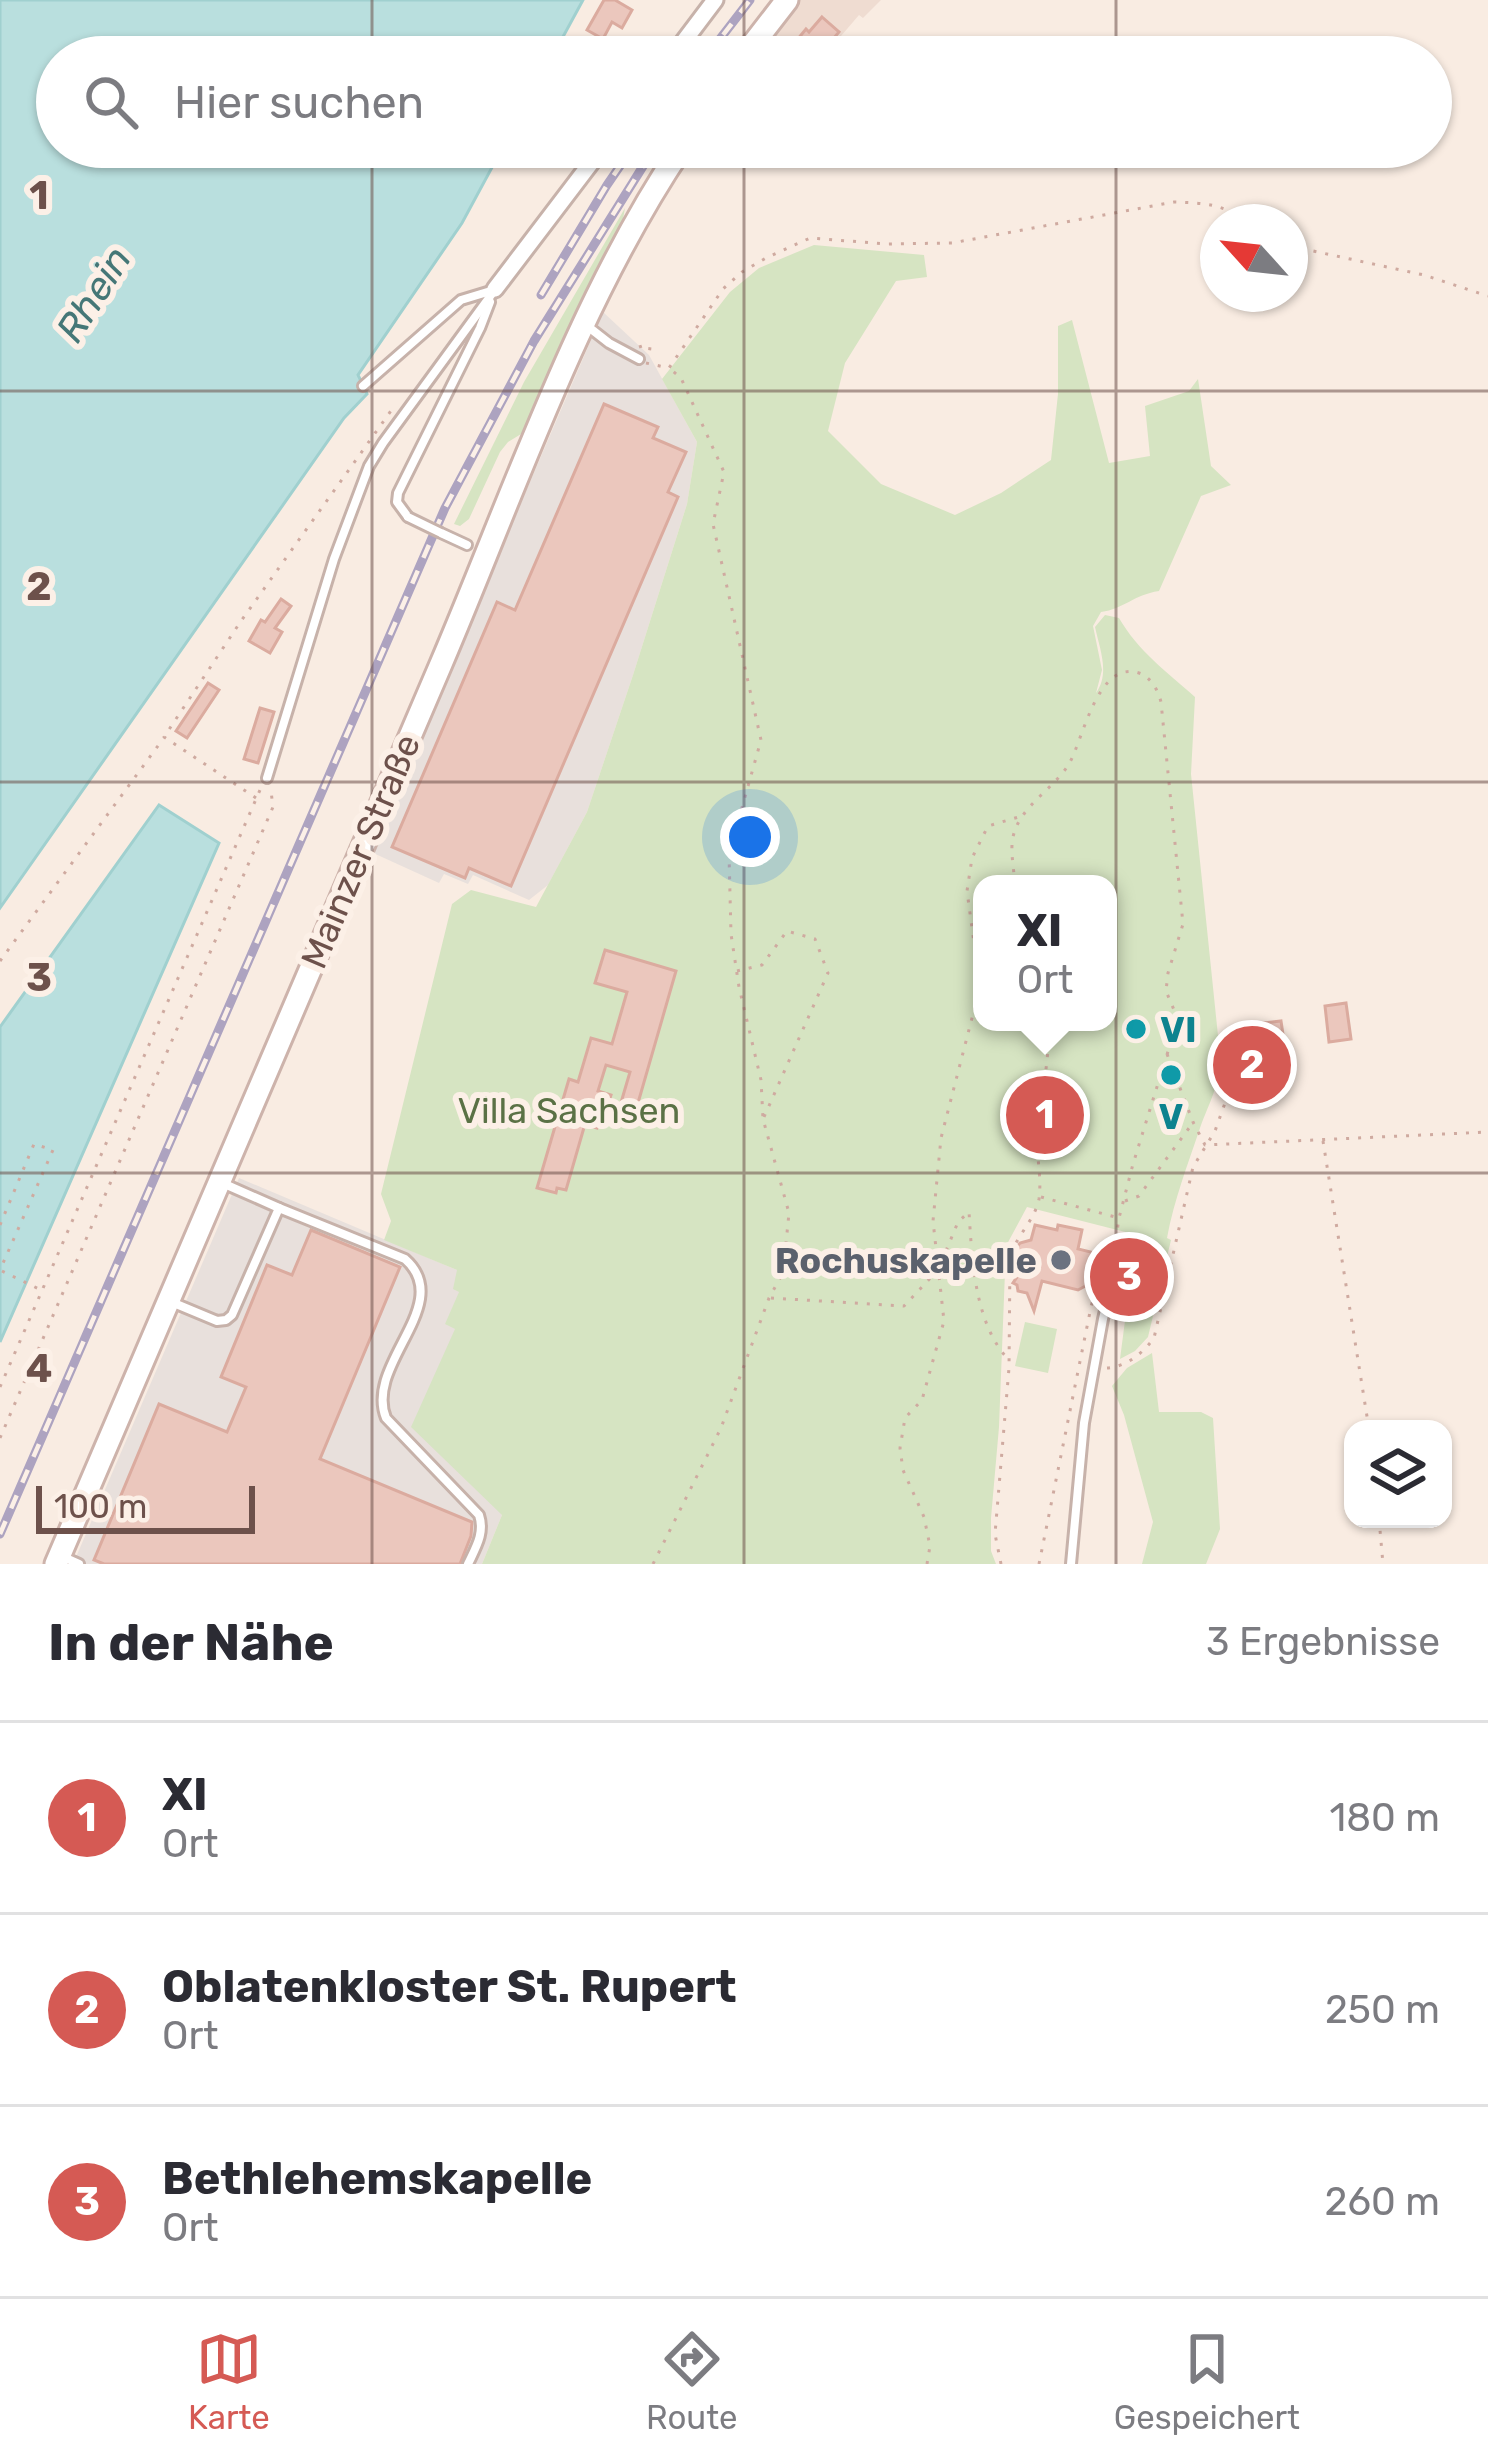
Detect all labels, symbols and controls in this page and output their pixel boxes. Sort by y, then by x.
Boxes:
search box [36,36,1452,168]
icon: search [78,69,144,135]
text: Hier suchen [174,76,424,129]
text: 1 [29,173,49,219]
north arrow [1200,204,1308,312]
water label: Rhein [47,238,141,351]
text: 2 [26,564,52,610]
street label: Mainzer Straße [292,728,429,975]
your location [720,807,780,867]
popup [973,875,1117,1031]
text: XI [1017,904,1062,957]
text: 3 [26,955,52,1001]
text: Ort [1017,957,1073,1003]
place label: VI [1160,1008,1197,1051]
marker: VI [1123,1016,1149,1042]
pin: 2 [1213,1020,1291,1110]
marker: V [1158,1062,1184,1088]
pin: 1 [1006,1070,1084,1160]
park label: Villa Sachsen [458,1089,680,1132]
place label: V [1159,1095,1184,1138]
pin: 3 [1090,1232,1168,1322]
place label: Rochuskapelle [775,1239,1037,1282]
marker: Rochuskapelle [1048,1247,1074,1273]
text: 4 [26,1346,52,1392]
map controls [1344,1420,1452,1528]
button: layers [1344,1420,1452,1528]
scale bar [36,1480,255,1533]
text: 100 m [54,1487,147,1526]
text: In der Nähe [48,1612,334,1673]
text: 3 Ergebnisse [1206,1619,1440,1665]
text: XI [162,1768,208,1821]
text: 1 [77,1795,97,1841]
text: 180 m [1330,1795,1440,1841]
text: Ort [162,1821,218,1867]
text: Oblatenkloster St. Rupert [162,1960,736,2013]
text: 2 [74,1987,100,2033]
text: 250 m [1325,1987,1440,2033]
text: Ort [162,2013,218,2059]
text: Bethlehemskapelle [162,2152,592,2205]
text: 3 [74,2179,100,2225]
text: 260 m [1325,2179,1440,2225]
text: Ort [162,2205,218,2251]
tab: Karte [188,2326,270,2437]
tab: Route [646,2326,738,2437]
tab: Gespeichert [1114,2326,1300,2437]

